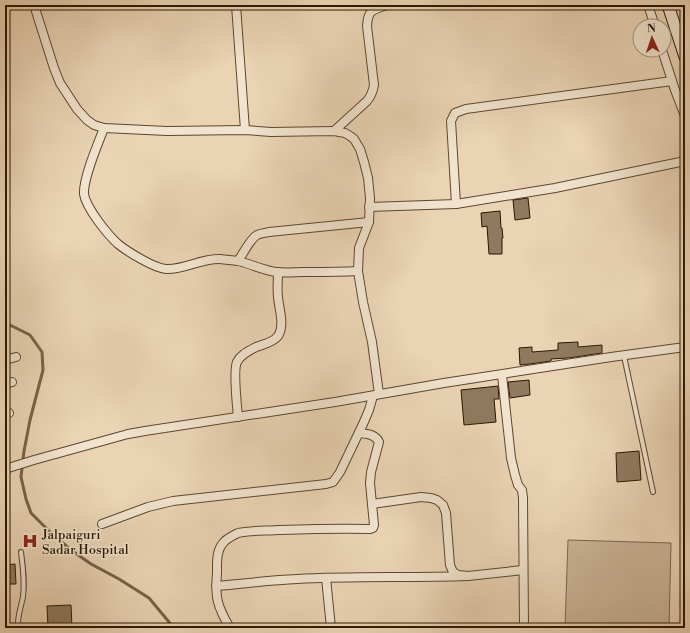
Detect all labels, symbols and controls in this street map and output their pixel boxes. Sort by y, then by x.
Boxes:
north arrow [632,18,672,58]
text: N [647,22,657,36]
place label: Jalpaiguri Sadar Hospital [41,527,129,558]
hospital icon: Jalpaiguri Sadar Hospital [21,532,39,550]

